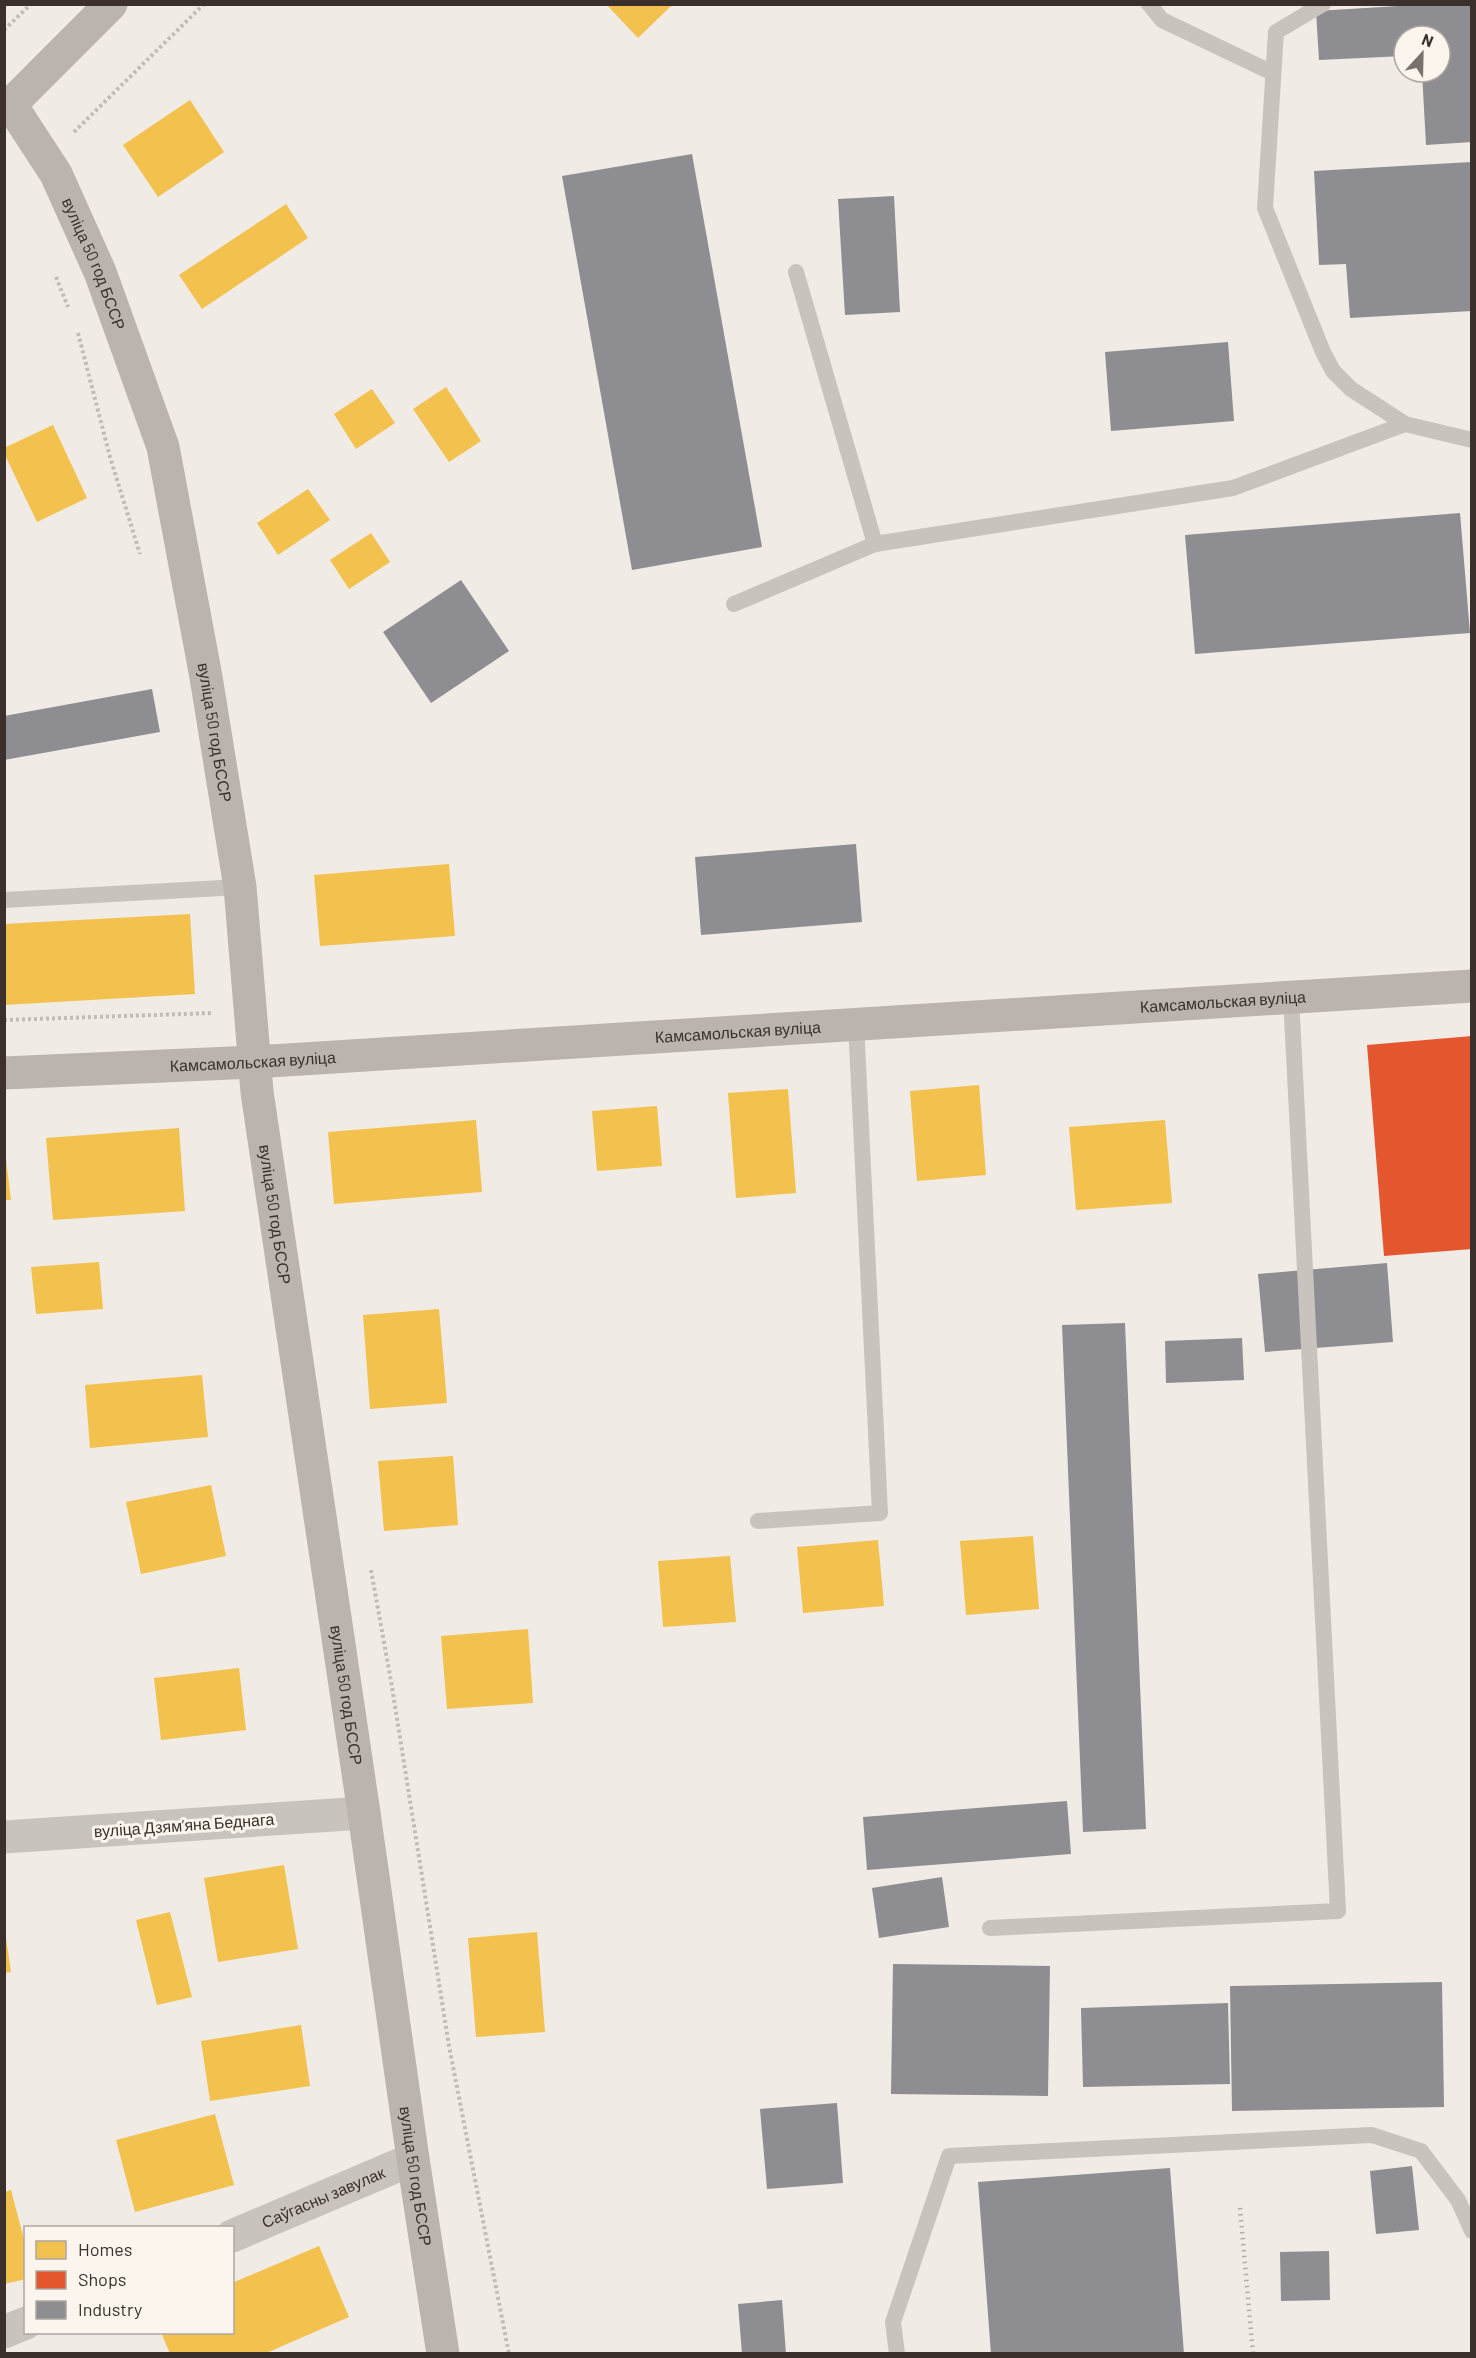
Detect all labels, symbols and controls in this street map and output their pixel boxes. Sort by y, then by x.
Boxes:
north arrow [1392,24,1452,84]
text: N [1419,29,1436,50]
street label: вуліца 50 год БССР [59,195,130,332]
street label: вуліца 50 год БССР [195,661,236,804]
street label: Камсамольская вуліца [1139,986,1307,1016]
street label: Камсамольская вуліца [654,1017,821,1046]
street label: Камсамольская вуліца [169,1047,336,1075]
street label: вуліца 50 год БССР [256,1143,295,1286]
street label: вуліца 50 год БССР [327,1624,367,1766]
street label: вуліца Дзямʼяна Беднага [93,1809,275,1840]
street label: вуліца 50 год БССР [397,2105,436,2247]
street label: Саўгасны завулак [259,2162,388,2231]
legend [24,2226,234,2334]
text: Homes [78,2238,132,2260]
text: Shops [78,2268,127,2290]
text: Industry [78,2298,142,2320]

